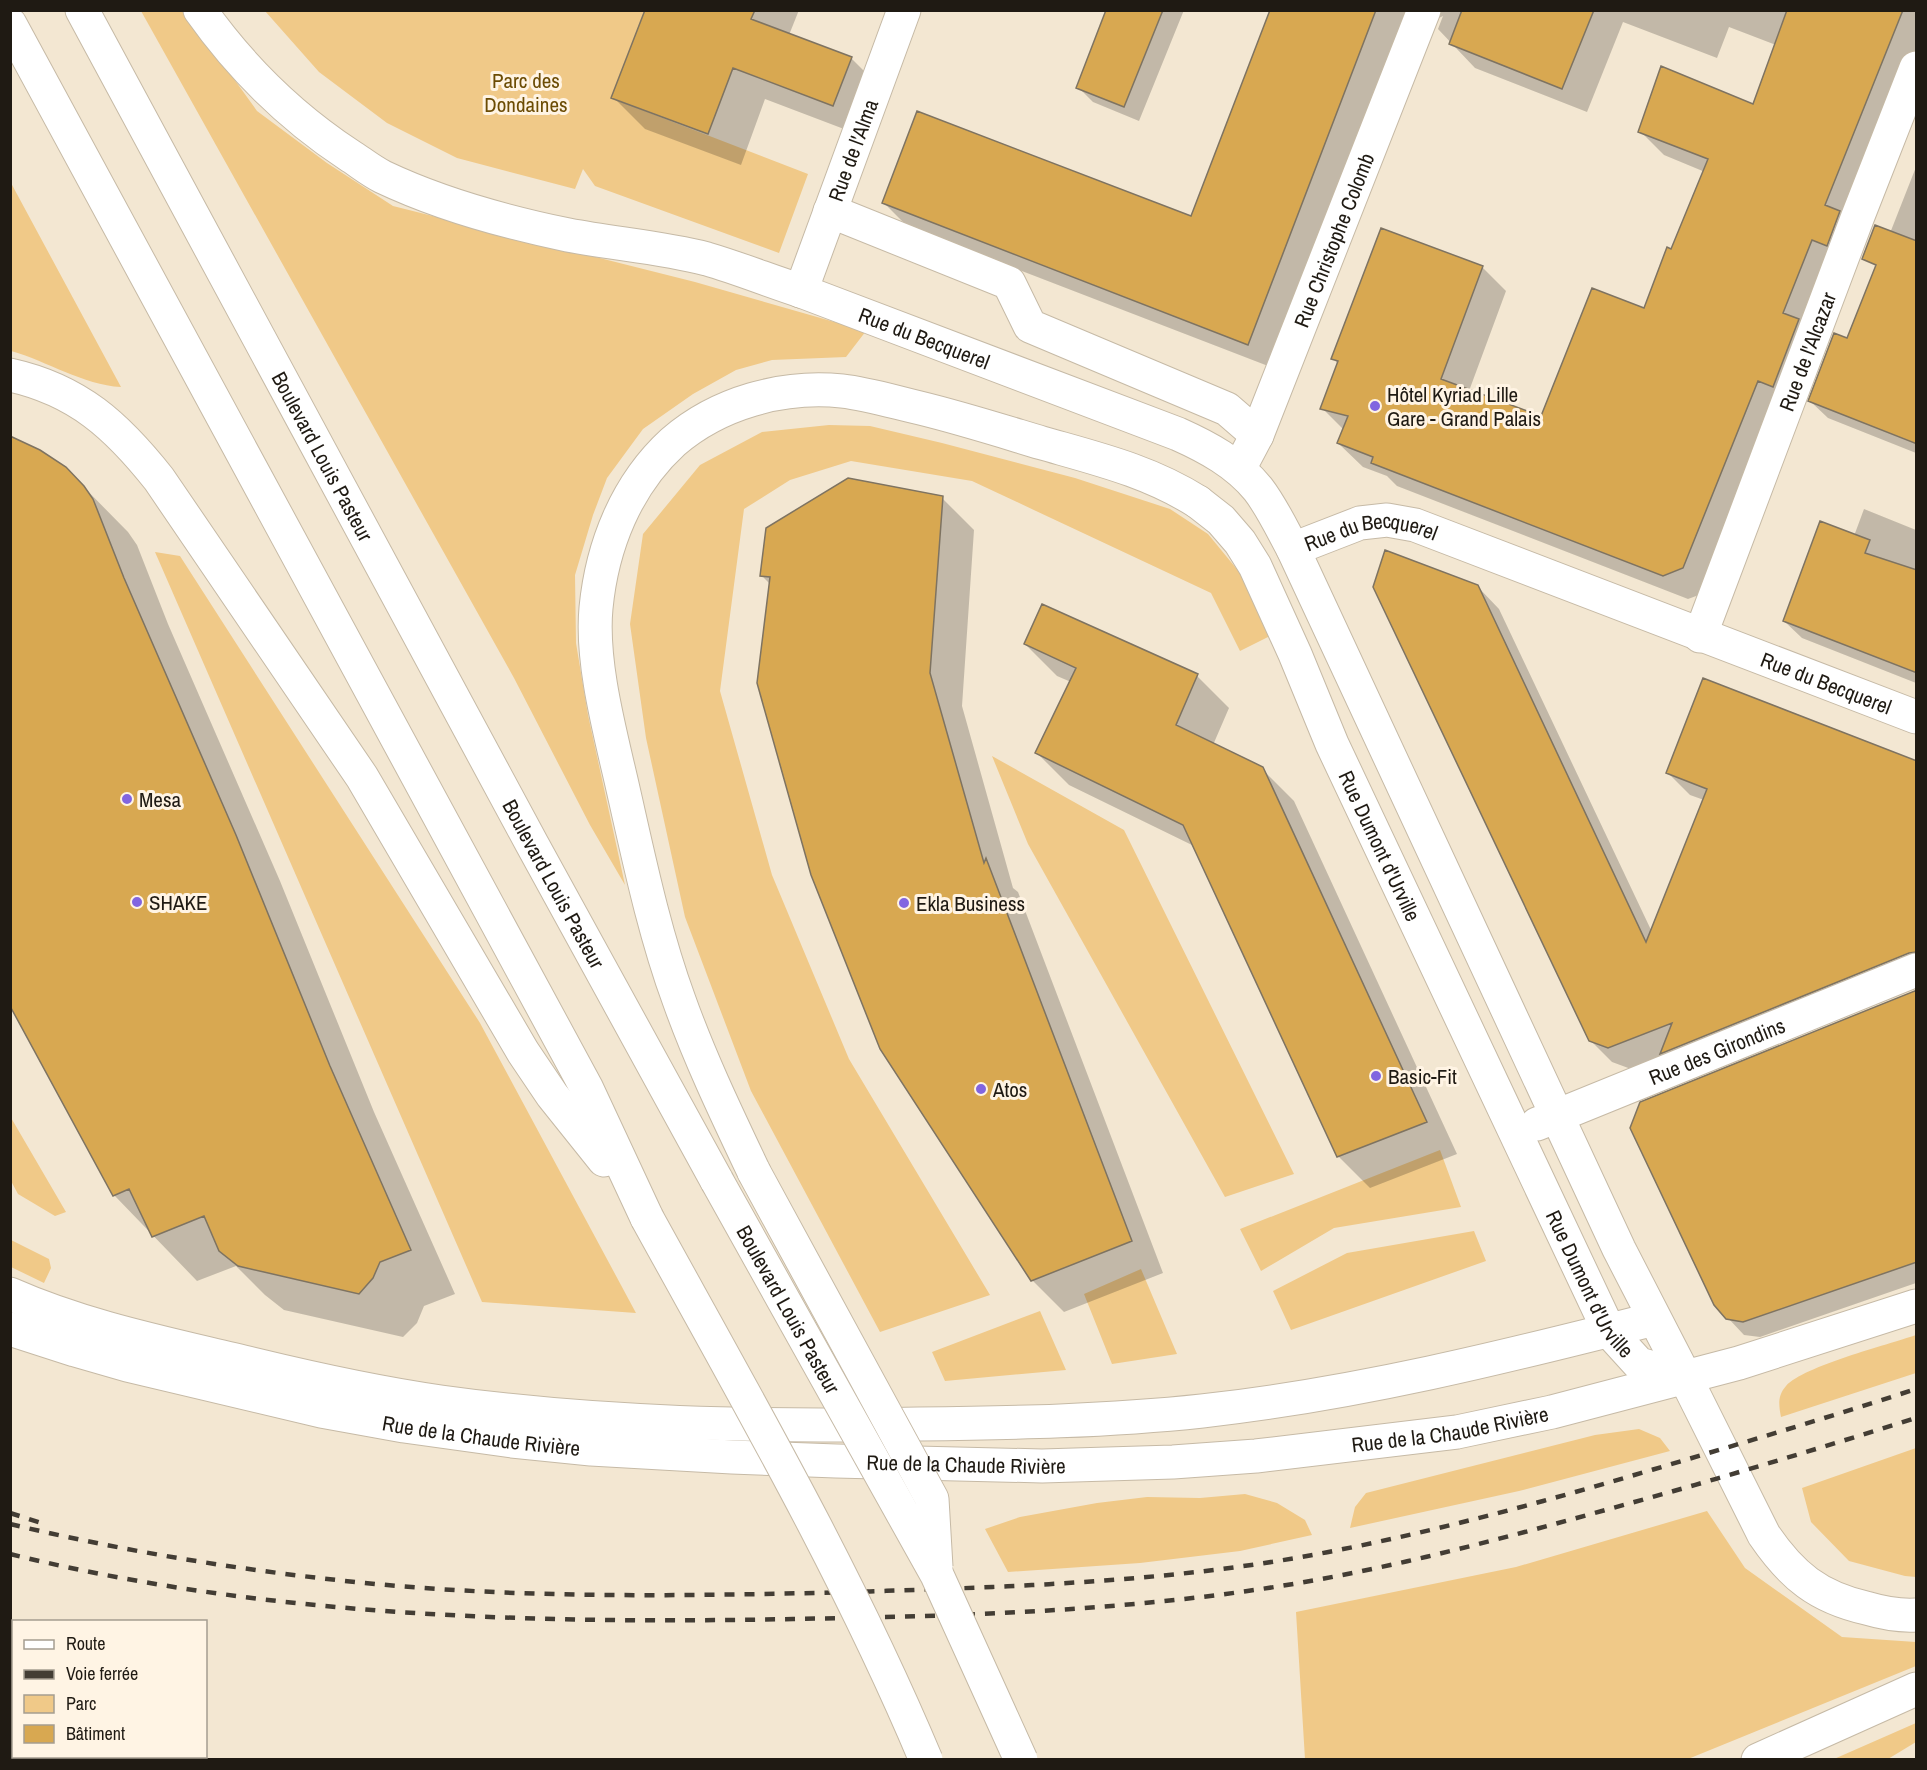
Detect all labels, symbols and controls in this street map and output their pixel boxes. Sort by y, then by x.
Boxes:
park label: Parc des Dondaines [484,66,568,119]
street label: Rue de l'Alma [821,95,885,205]
street label: Rue Christophe Colomb [1286,149,1381,331]
street label: Rue de l'Alcazar [1771,288,1843,415]
street label: Rue du Becquerel [855,300,994,376]
street label: Boulevard Louis Pasteur [265,366,380,546]
place label: Hôtel Kyriad Lille Gare - Grand Palais [1387,380,1541,433]
marker: Hôtel Kyriad Lille Gare - Grand Palais [1368,399,1382,413]
street label: Rue du Becquerel [1300,505,1442,558]
street label: Rue du Becquerel [1757,644,1896,721]
street label: Rue Dumont d'Urville [1332,766,1428,926]
place label: Mesa [139,785,182,814]
marker: Mesa [120,792,134,806]
street label: Boulevard Louis Pasteur [496,794,612,974]
place label: SHAKE [149,888,207,917]
place label: Ekla Business [916,889,1025,918]
marker: SHAKE [130,895,144,909]
marker: Ekla Business [897,896,911,910]
street label: Rue des Girondins [1644,1010,1789,1092]
place label: Basic-Fit [1388,1062,1457,1091]
marker: Basic-Fit [1369,1069,1383,1083]
place label: Atos [992,1075,1027,1104]
marker: Atos [974,1082,988,1096]
street label: Rue Dumont d'Urville [1539,1205,1641,1364]
street label: Boulevard Louis Pasteur [730,1220,847,1399]
street label: Rue de la Chaude Rivière [1350,1399,1551,1459]
street label: Rue de la Chaude Rivière [380,1408,582,1462]
street label: Rue de la Chaude Rivière [866,1447,1066,1481]
legend [12,1620,207,1758]
text: Route [66,1631,105,1656]
text: Voie ferrée [66,1661,138,1686]
text: Parc [66,1691,96,1716]
text: Bâtiment [66,1721,125,1746]

